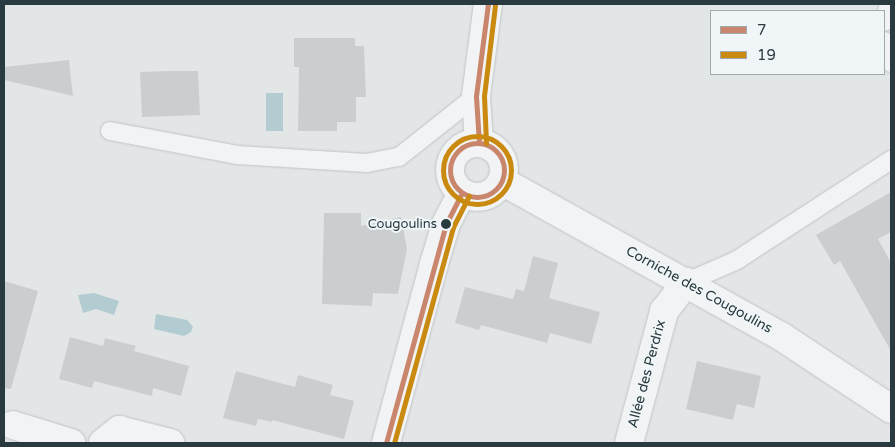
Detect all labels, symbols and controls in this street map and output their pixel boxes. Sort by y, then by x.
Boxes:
legend [710,10,885,75]
text: 7 [757,21,766,39]
text: 19 [757,46,776,64]
place label: Cougoulins [368,216,437,232]
marker: Cougoulins [441,219,451,229]
street label: Corniche des Cougoulins [623,243,775,337]
street label: Allée des Perdrix [624,318,670,430]

